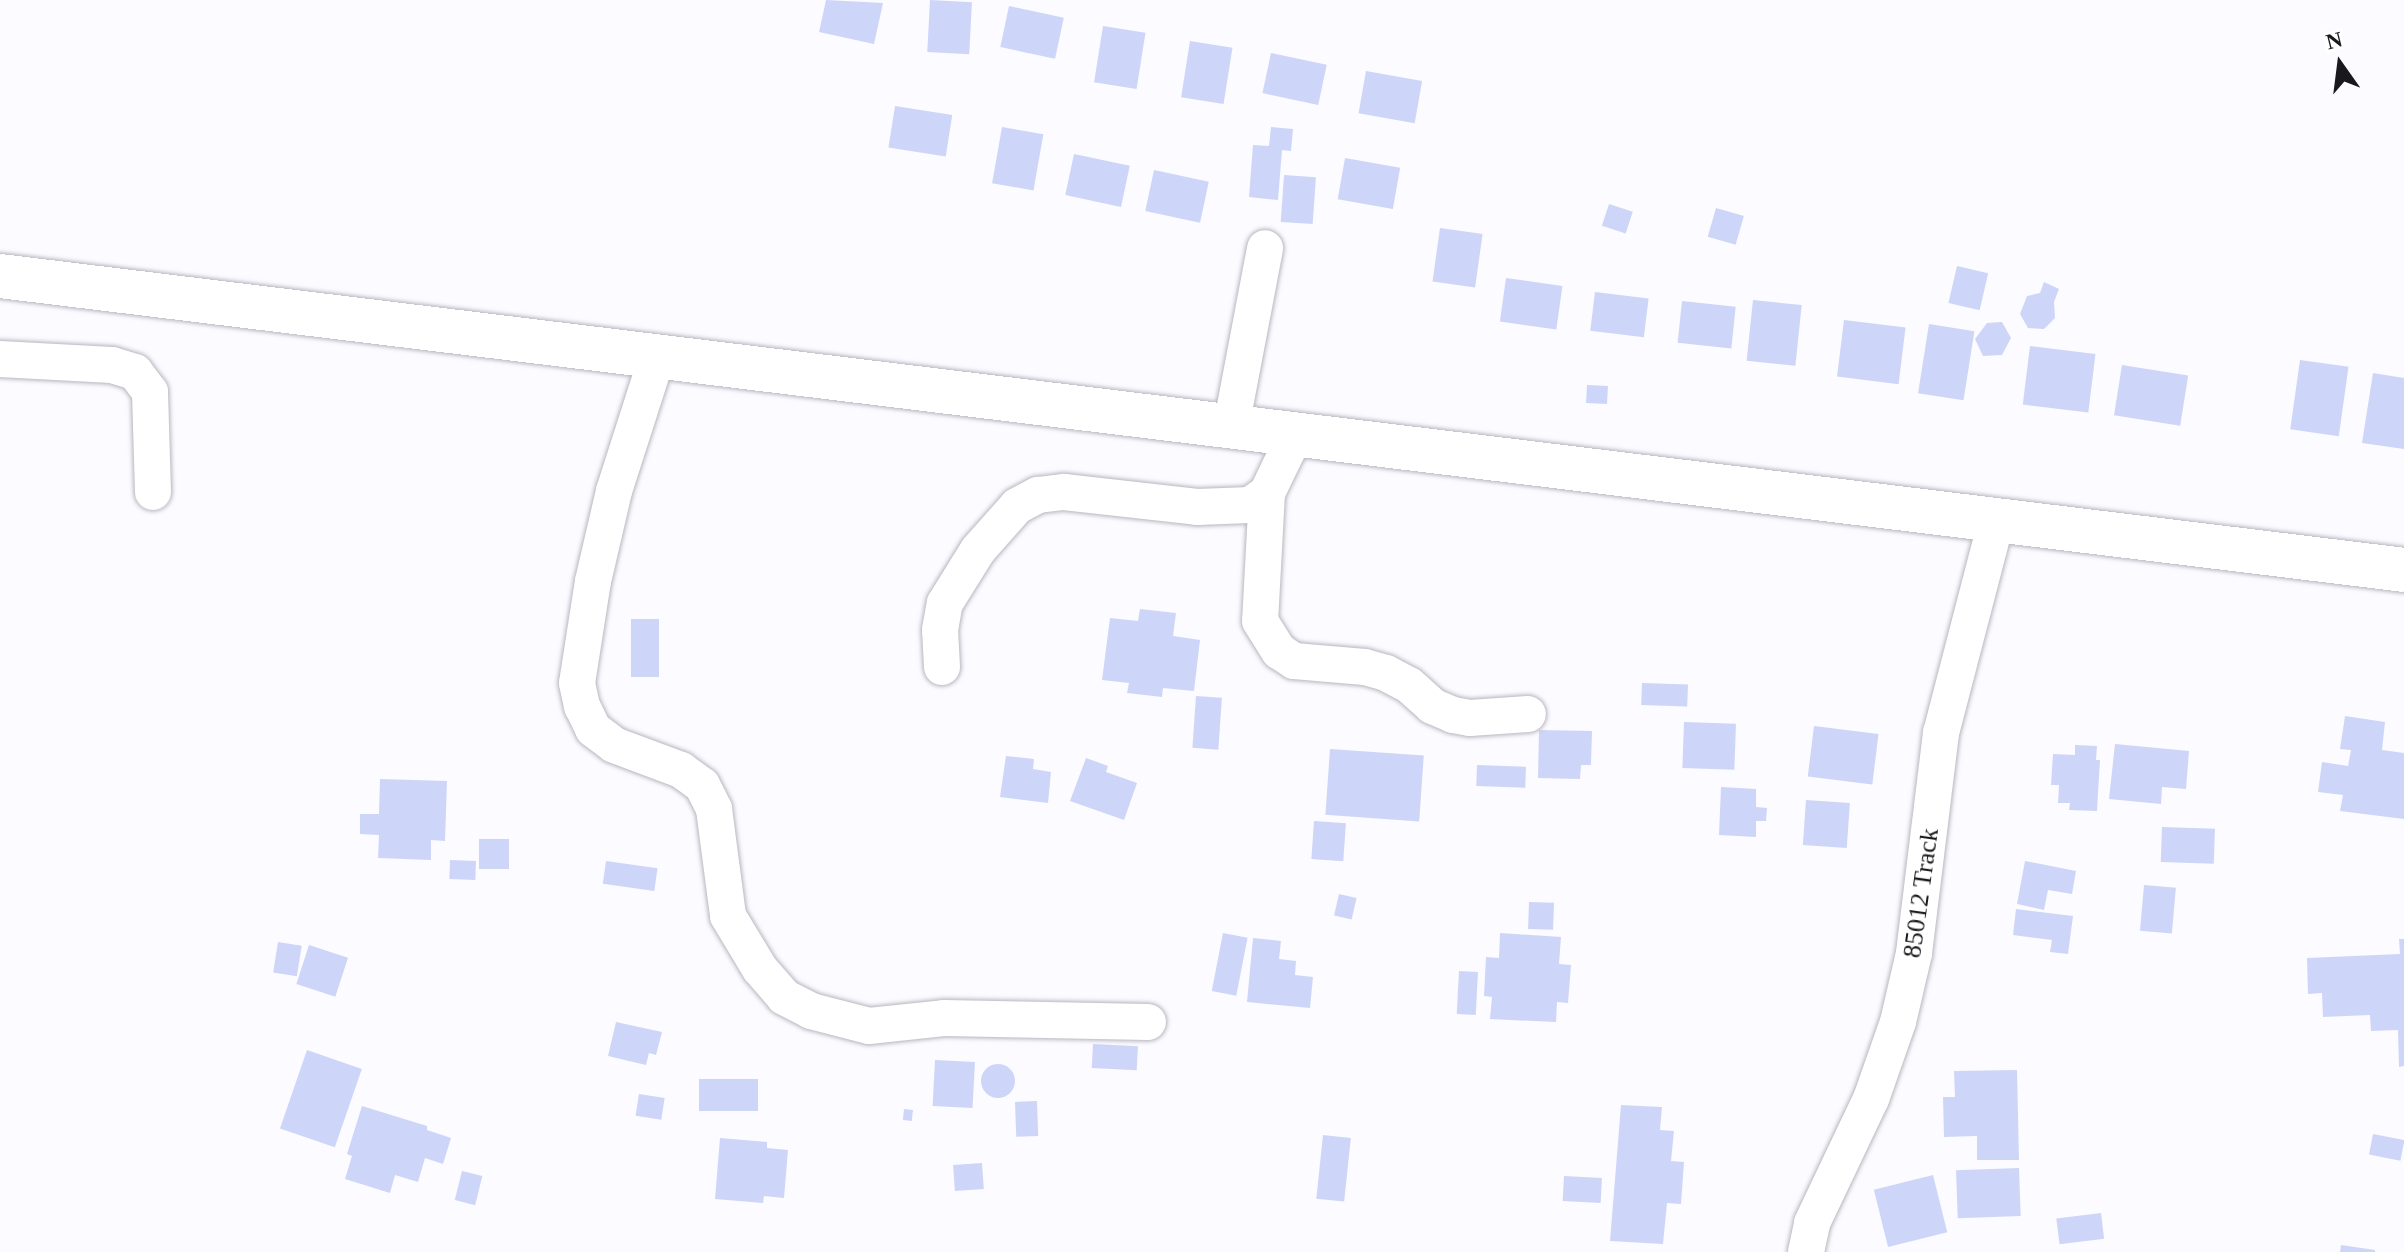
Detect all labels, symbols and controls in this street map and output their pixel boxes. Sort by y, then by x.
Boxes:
north arrow [2300,24,2380,104]
text: N [2323,26,2345,54]
street label: 85012 Track [1896,826,1946,960]

